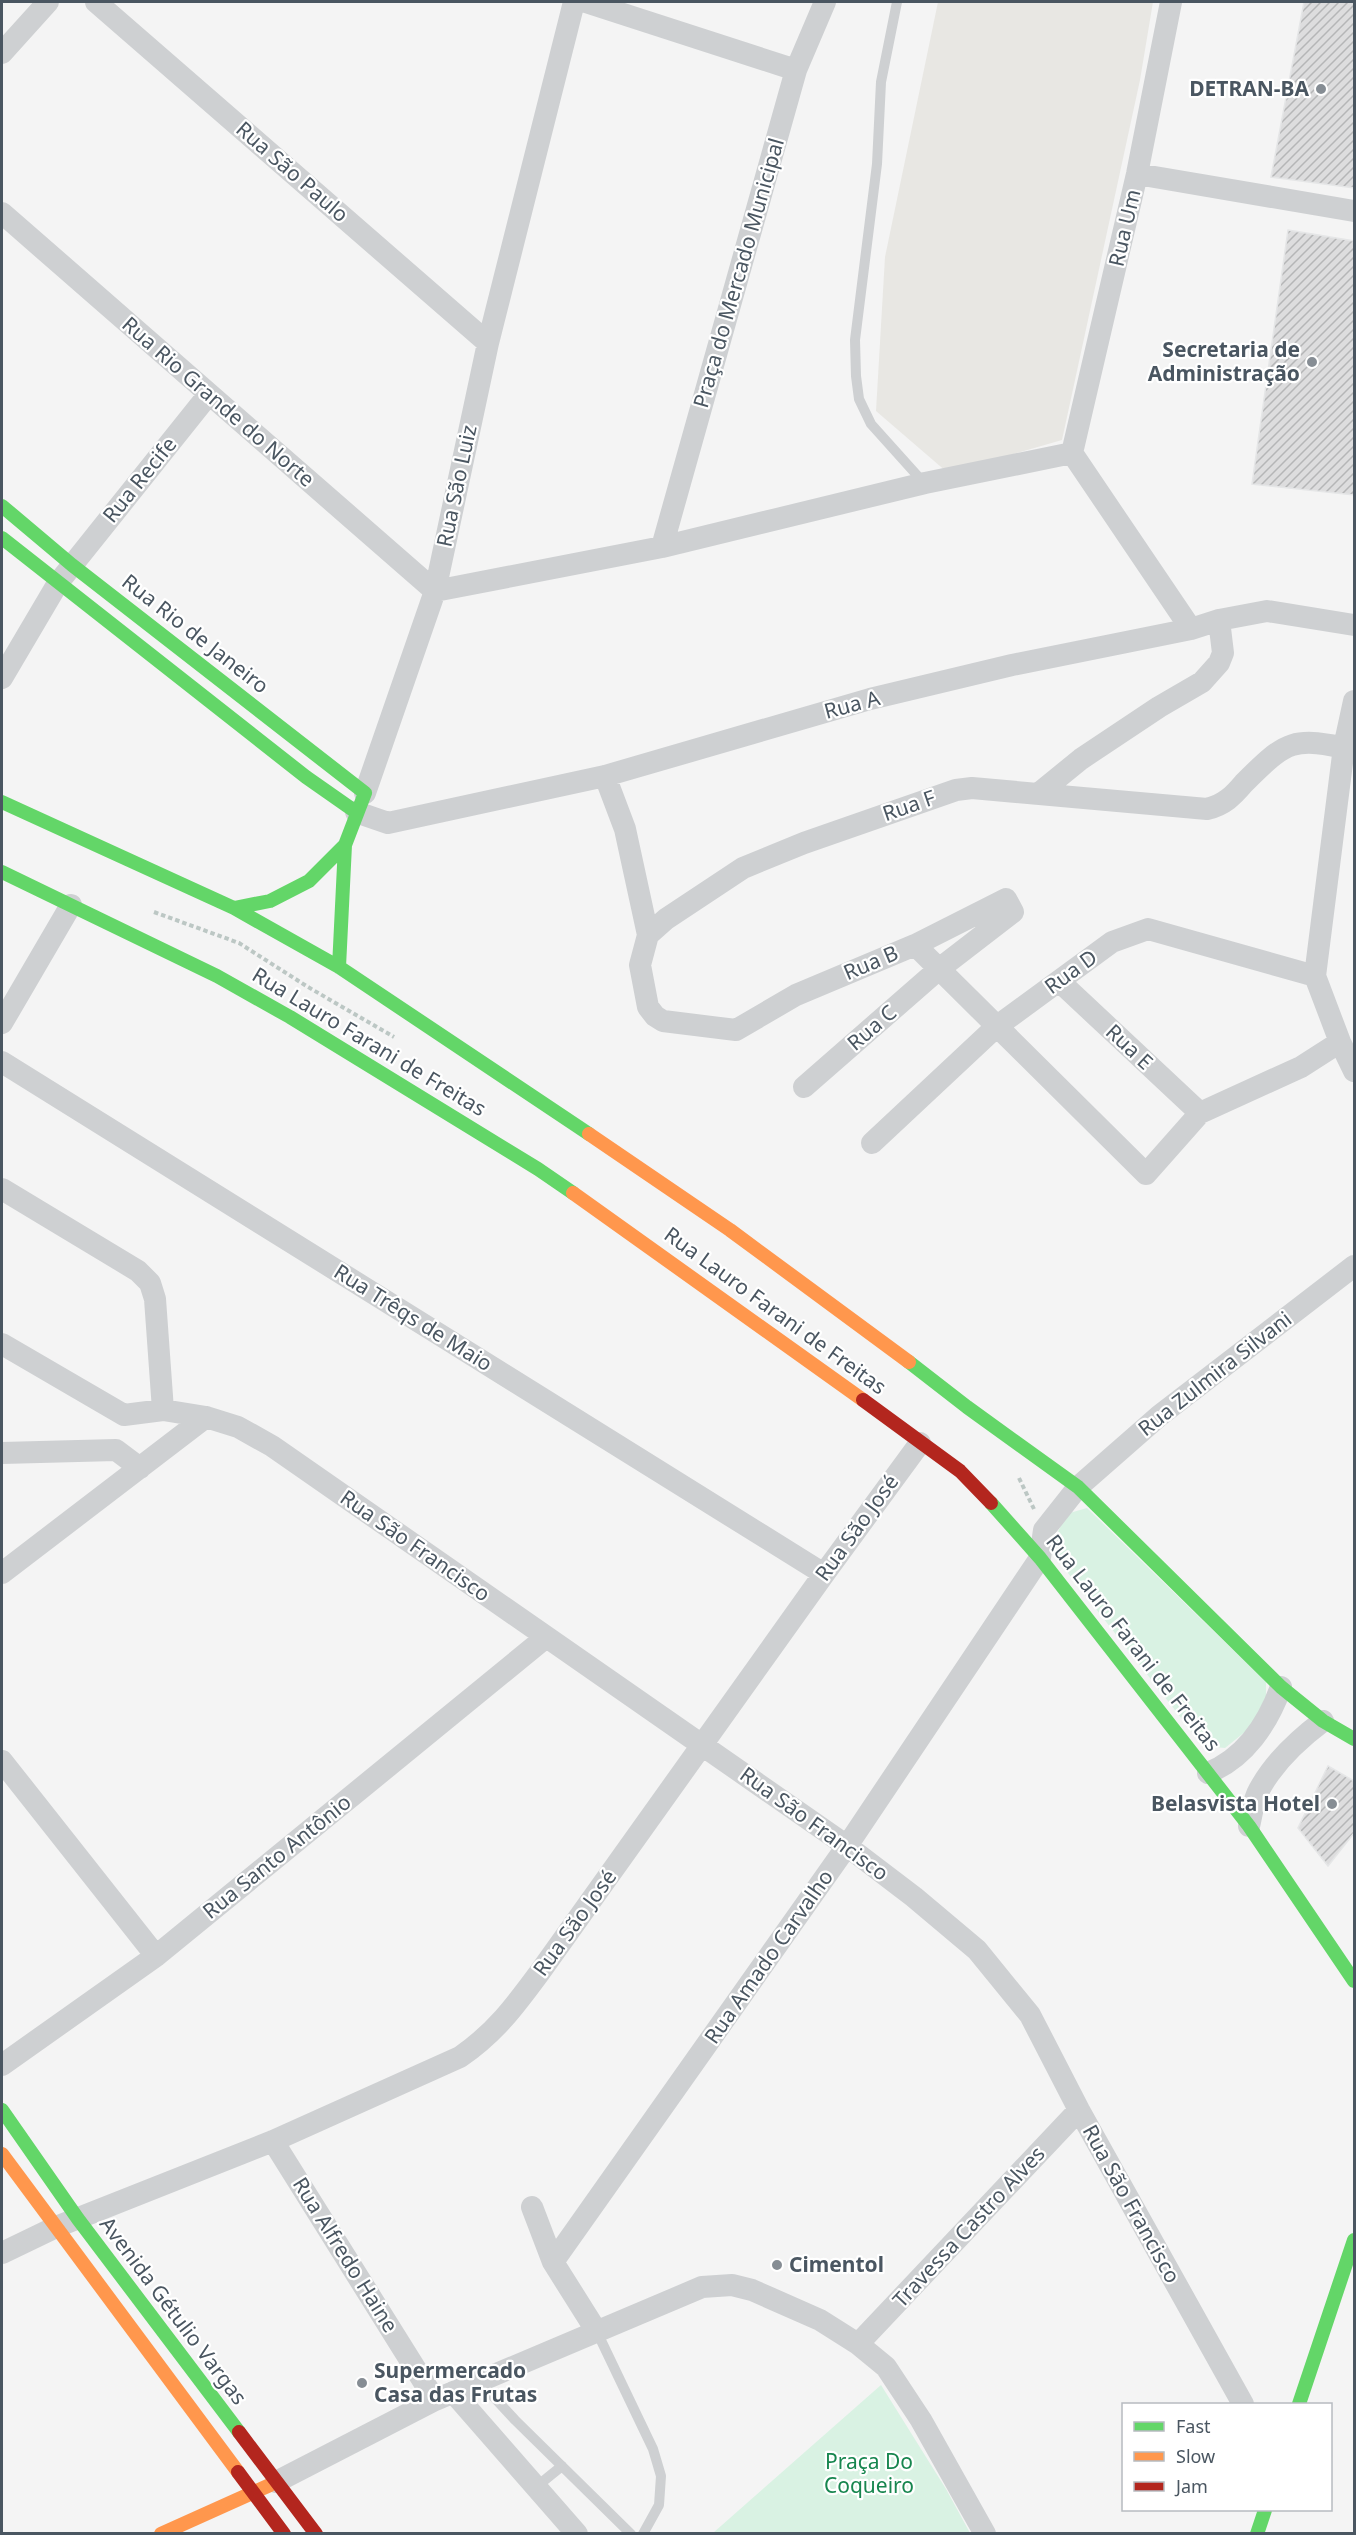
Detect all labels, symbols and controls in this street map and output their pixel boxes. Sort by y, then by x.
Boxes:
place label: DETRAN-BA [1189,74,1309,102]
marker: DETRAN-BA [1314,82,1328,96]
street label: Rua São Paulo [231,115,355,228]
street label: Praça do Mercado Municipal [686,135,790,411]
street label: Rua Um [1102,186,1146,269]
street label: Rua Rio Grande do Norte [117,310,321,493]
place label: Secretaria de Administração [1148,335,1300,387]
marker: Secretaria de Administração [1305,355,1319,369]
street label: Rua São Luiz [429,422,483,549]
street label: Rua Recife [96,431,182,528]
street label: Rua Rio de Janeiro [117,567,275,699]
street label: Rua A [821,683,883,725]
street label: Rua F [878,783,939,827]
street label: Rua B [839,938,902,986]
street label: Rua D [1038,943,1102,1000]
street label: Rua Lauro Farani de Freitas [247,960,492,1122]
street label: Rua C [841,998,902,1056]
street label: Rua E [1100,1017,1159,1075]
street label: Rua Lauro Farani de Freitas [659,1220,892,1400]
street label: Rua Trêqs de Maio [329,1257,498,1377]
street label: Rua Zulmira Silvani [1132,1304,1297,1442]
street label: Rua São José [808,1469,904,1586]
street label: Rua São Francisco [335,1483,496,1607]
street label: Rua Lauro Farani de Freitas [1040,1528,1227,1757]
street label: Rua São Francisco [735,1760,894,1887]
street label: Rua Santo Antônio [196,1788,356,1925]
place label: Belasvista Hotel [1151,1789,1320,1817]
marker: Belasvista Hotel [1325,1797,1339,1811]
street label: Rua São José [526,1864,622,1981]
street label: Rua Amado Carvalho [697,1864,839,2049]
street label: Rua São Francisco [1077,2119,1187,2288]
street label: Travessa Castro Alves [886,2140,1050,2313]
street label: Rua Alfredo Haine [287,2172,405,2337]
street label: Avenida Gétulio Vargas [94,2211,254,2410]
place label: Cimentol [789,2250,884,2278]
marker: Cimentol [770,2258,784,2272]
place label: Supermercado Casa das Frutas [374,2356,537,2408]
marker: Supermercado Casa das Frutas [355,2376,369,2390]
legend [1122,2403,1332,2511]
text: Fast [1176,2414,1211,2438]
text: Slow [1176,2444,1215,2468]
park label: Praça Do Coqueiro [824,2447,914,2499]
text: Jam [1174,2474,1208,2498]

